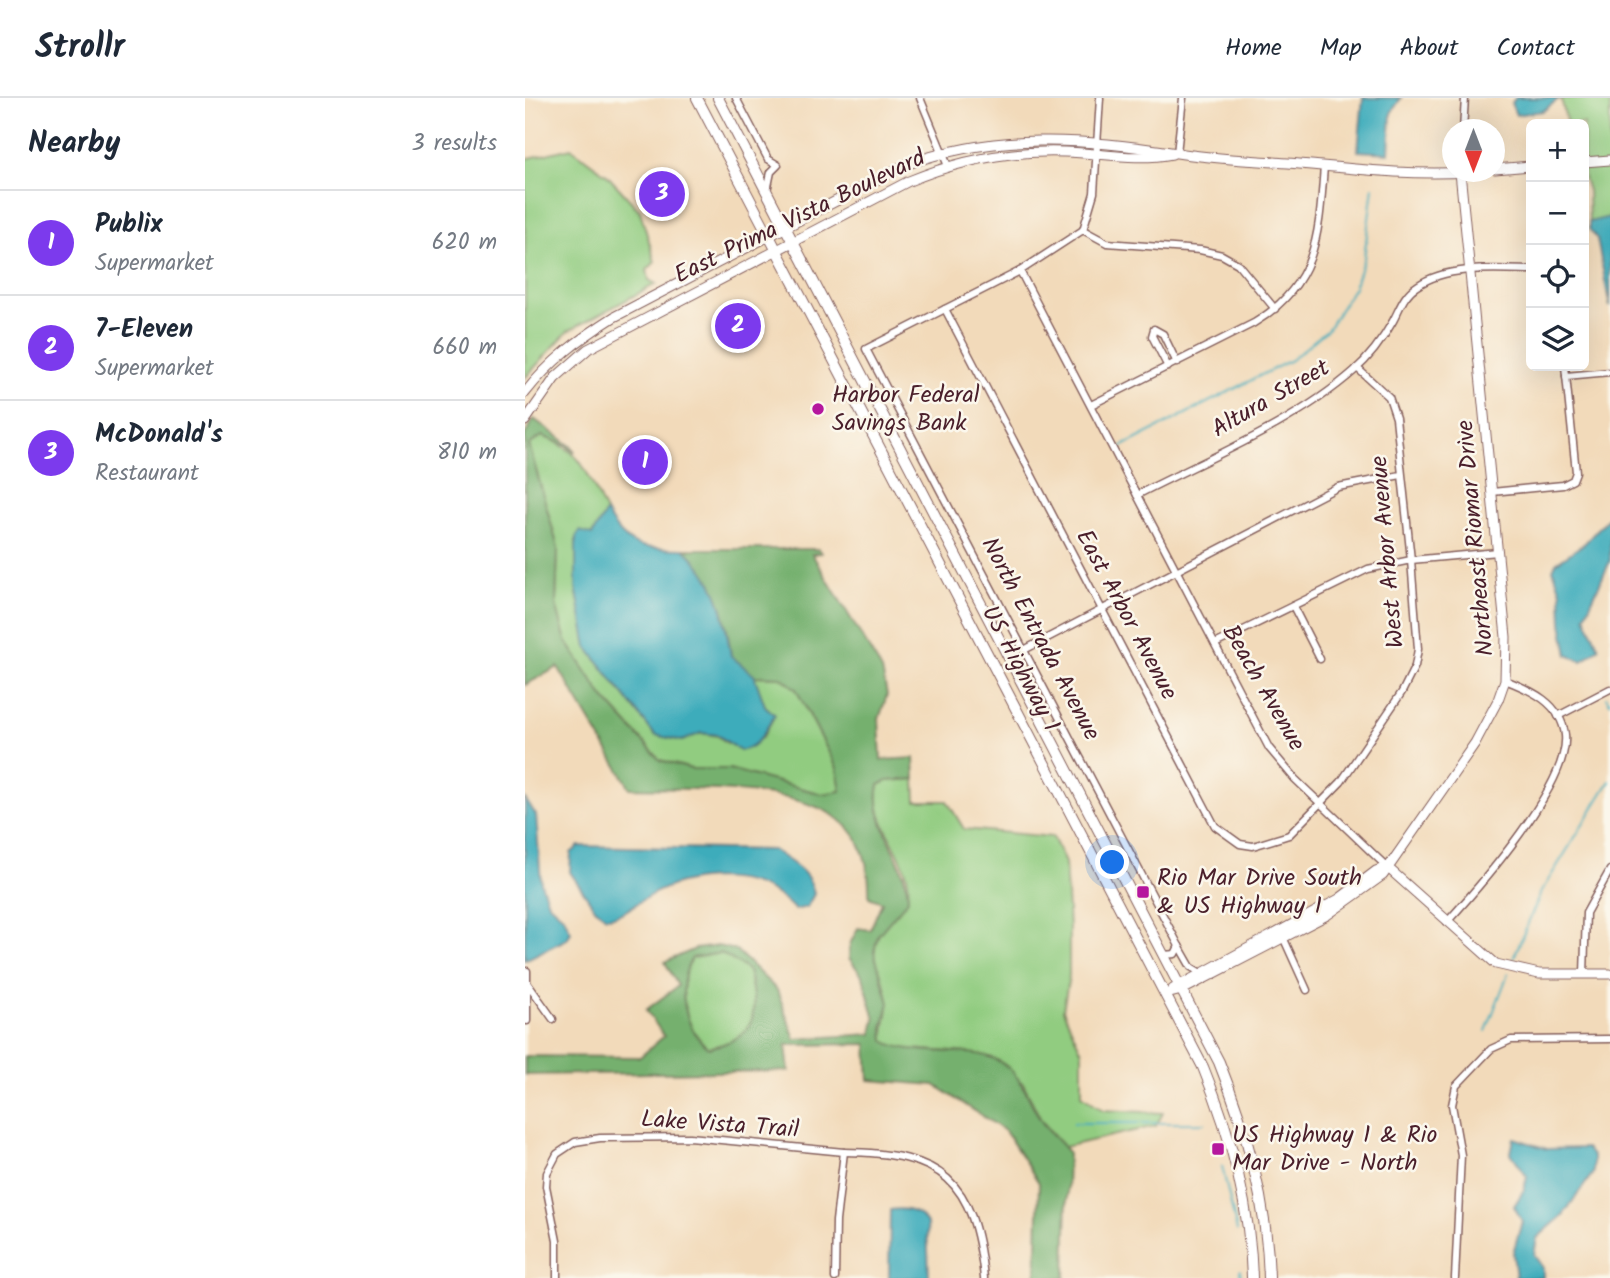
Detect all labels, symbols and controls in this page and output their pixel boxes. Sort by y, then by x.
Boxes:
text: Strollr [35,22,125,75]
text: Home [1225,29,1282,68]
text: Map [1320,29,1362,68]
text: About [1400,29,1458,68]
text: Contact [1496,29,1575,68]
north arrow [1442,119,1505,182]
map controls [1526,119,1589,371]
button: + [1526,119,1589,182]
text: Nearby [28,120,120,168]
text: 3 results [411,126,497,162]
street label: East Prima Vista Boulevard [668,139,933,295]
pin: 3 [639,168,685,220]
button: − [1526,182,1589,245]
text: Publix [95,204,163,246]
text: 1 [48,225,54,261]
text: 620 m [432,225,497,261]
button: locate [1526,245,1589,308]
text: Supermarket [95,246,214,282]
pin: 2 [715,300,761,352]
button: layers [1526,308,1589,371]
text: 7-Eleven [95,309,193,351]
text: 2 [44,330,58,366]
text: 660 m [432,330,497,366]
street label: Altura Street [1205,349,1338,449]
text: Supermarket [95,351,214,387]
place label: Harbor Federal Savings Bank [832,376,980,443]
marker: Harbor Federal Savings Bank [810,401,826,417]
text: McDonald's [95,414,223,456]
street label: Northeast Riomar Drive [1446,418,1506,658]
text: 3 [45,435,57,471]
text: 810 m [437,435,497,471]
pin: 1 [622,436,668,488]
street label: West Arbor Avenue [1360,454,1416,650]
text: Restaurant [95,456,199,492]
street label: East Arbor Avenue [1064,523,1188,708]
street label: North Entrada Avenue [970,530,1110,748]
street label: US Highway 1 [970,599,1070,739]
street label: Beach Avenue [1211,617,1315,759]
your location [1095,845,1129,879]
place label: Rio Mar Drive South & US Highway 1 [1157,859,1362,926]
marker: Rio Mar Drive South & US Highway 1 [1135,884,1151,900]
street label: Lake Vista Trail [640,1100,801,1150]
place label: US Highway 1 & Rio Mar Drive - North [1232,1116,1437,1183]
marker: US Highway 1 & Rio Mar Drive - North [1210,1141,1226,1157]

